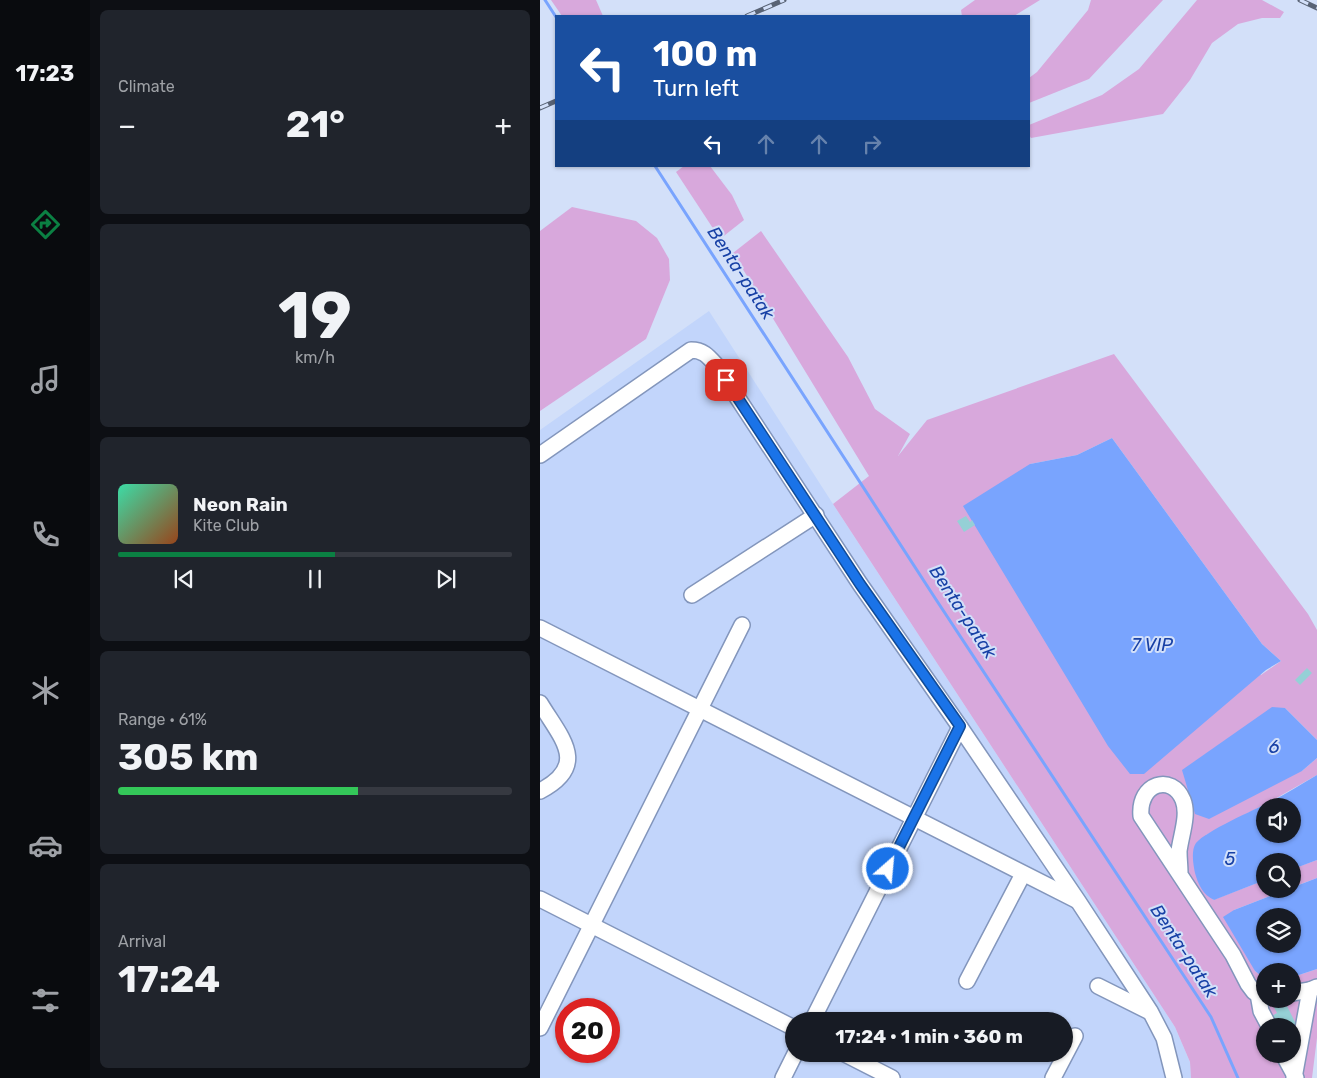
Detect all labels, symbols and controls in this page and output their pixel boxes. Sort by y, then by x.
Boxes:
text: 100 m [653,33,758,75]
icon: left [570,35,635,100]
text: 17:23 [16,60,74,87]
text: Turn left [653,75,739,102]
text: Climate [118,77,175,96]
text: 21° [286,101,345,147]
text: − [118,109,136,142]
text: + [495,109,512,142]
icon: left [699,130,727,158]
icon: ahead [752,130,780,158]
icon: ahead [805,130,833,158]
icon: right [858,130,886,158]
icon: directions [28,207,63,242]
water label: Benta-patak [703,222,780,324]
text: 19 [278,277,352,354]
text: km/h [295,348,335,367]
pin [705,359,747,401]
icon: music [28,362,63,397]
icon: arrive [712,366,740,394]
text: Neon Rain [193,493,288,516]
text: Kite Club [193,516,259,535]
icon: phone [28,517,63,552]
water label: Benta-patak [925,561,1002,663]
icon: previous [170,565,198,593]
icon: pause [301,565,329,593]
icon: next [432,565,460,593]
water label: 7 VIP [1131,634,1173,656]
icon: climate [28,673,63,708]
text: Range · 61% [118,710,207,729]
text: 305 km [118,734,259,780]
water label: 6 [1269,736,1280,758]
map controls [1256,798,1301,1063]
button: sound [1256,798,1301,843]
icon: car [28,828,63,863]
position arrow [861,842,913,894]
water label: 5 [1225,848,1236,870]
button: search [1256,853,1301,898]
water label: Benta-patak [1146,900,1223,1002]
button: layers [1256,908,1301,953]
text: Arrival [118,932,166,951]
text: 17:24 [118,956,220,1002]
button: + [1256,963,1301,1008]
icon: filters [28,983,63,1018]
speed limit sign: 20 [555,998,620,1063]
button: − [1256,1018,1301,1063]
text: 17:24 · 1 min · 360 m [835,1025,1023,1048]

